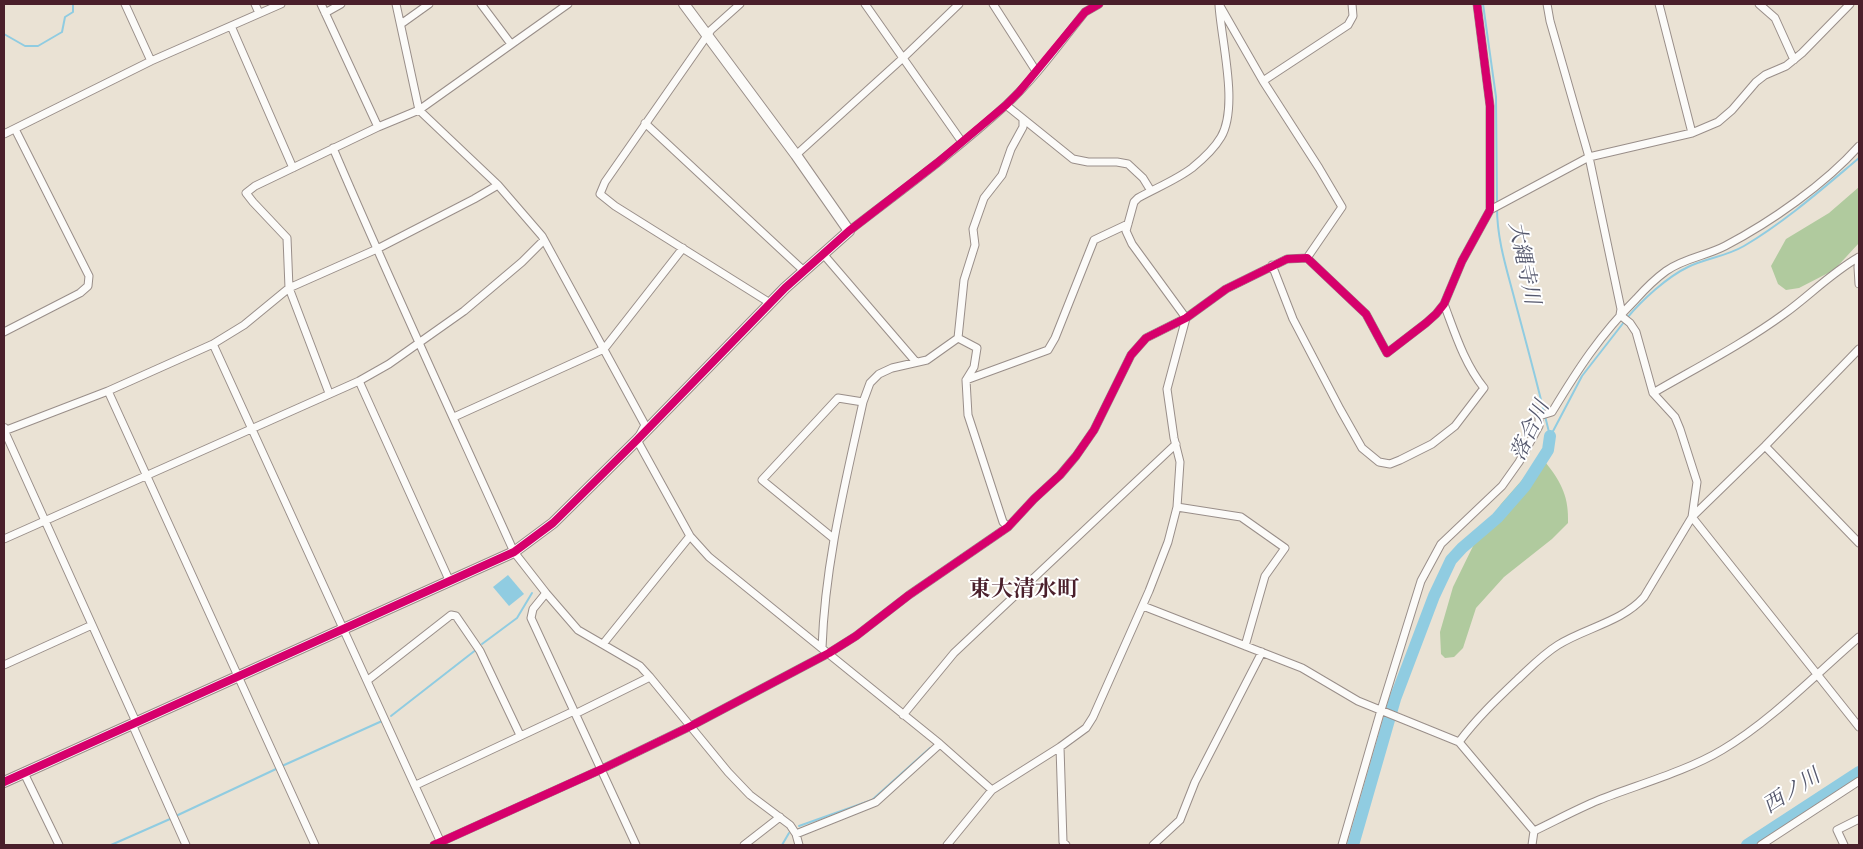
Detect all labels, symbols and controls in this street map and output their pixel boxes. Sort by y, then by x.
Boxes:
water label: 大縄寺川 [1502,219,1544,307]
water label: 落合川 [1506,397,1556,465]
district label: 東大清水町 [969,577,1079,603]
water label: 西ノ川 [1759,764,1825,820]

